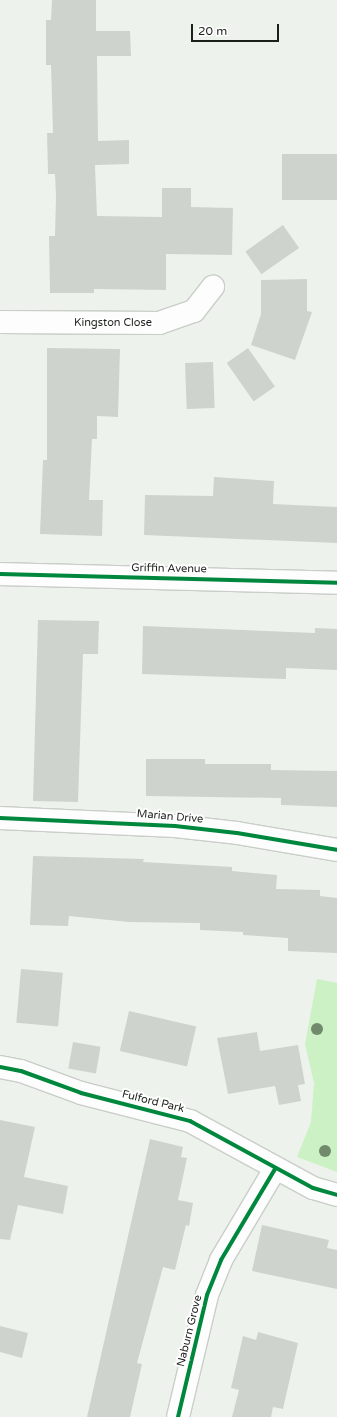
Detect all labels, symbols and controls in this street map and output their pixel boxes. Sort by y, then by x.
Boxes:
scale bar [193,16,281,42]
text: 20 m [198,24,227,38]
street label: Kingston Close [74,316,152,330]
street label: Griffin Avenue [131,562,207,576]
street label: Marian Drive [136,808,204,826]
street label: Fulford Park [121,1088,185,1116]
street label: Naburn Grove [175,1294,205,1368]

